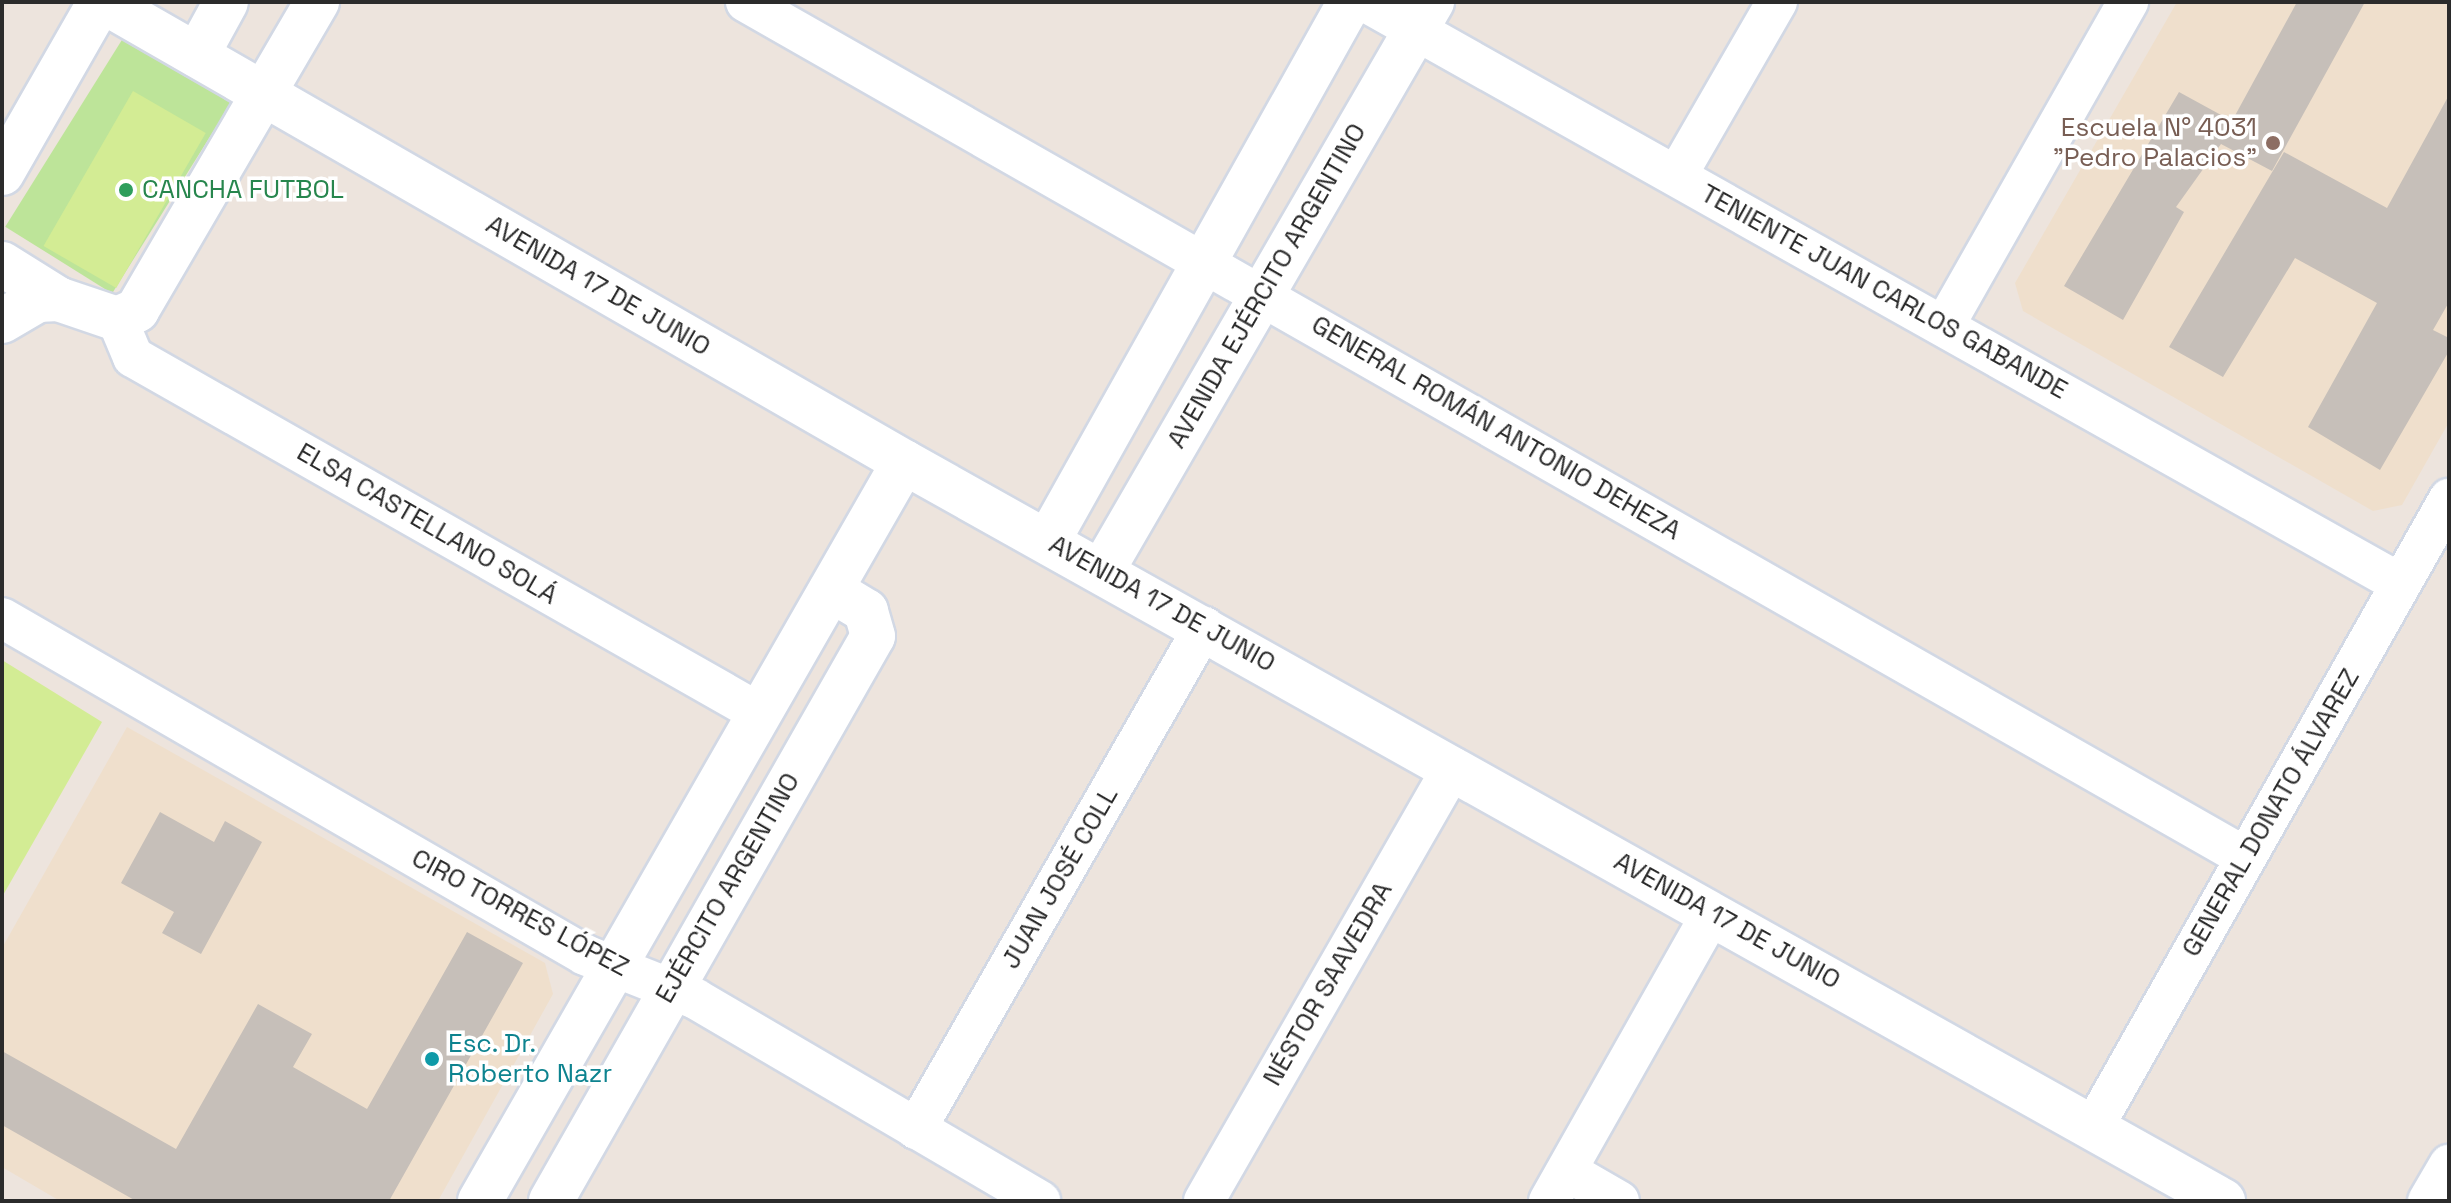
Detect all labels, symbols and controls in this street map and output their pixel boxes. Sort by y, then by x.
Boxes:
place label: Escuela N° 4031 "Pedro Palacios" [2053,112,2257,174]
street label: AVENIDA EJÉRCITO ARGENTINO [1161,118,1373,454]
marker: Escuela N° 4031 "Pedro Palacios" [2264,134,2282,152]
place label: CANCHA FUTBOL [142,174,344,206]
street label: TENIENTE JUAN CARLOS GABANDE [1695,178,2073,406]
marker: CANCHA FUTBOL [117,181,135,199]
street label: AVENIDA 17 DE JUNIO [480,209,716,363]
street label: GENERAL ROMÁN ANTONIO DEHEZA [1305,309,1687,547]
street label: ELSA CASTELLANO SOLÁ [291,437,563,611]
street label: AVENIDA 17 DE JUNIO [1043,529,1281,679]
street label: GENERAL DONATO ÁLVAREZ [2176,663,2366,963]
street label: EJÉRCITO ARGENTINO [649,767,807,1009]
street label: JUAN JOSÉ COLL [995,781,1125,975]
street label: CIRO TORRES LÓPEZ [406,842,634,984]
street label: AVENIDA 17 DE JUNIO [1608,846,1846,996]
street label: NÉSTOR SAAVEDRA [1257,877,1399,1091]
place label: Esc. Dr. Roberto Nazr [448,1028,612,1090]
marker: Esc. Dr. Roberto Nazr [423,1050,441,1068]

